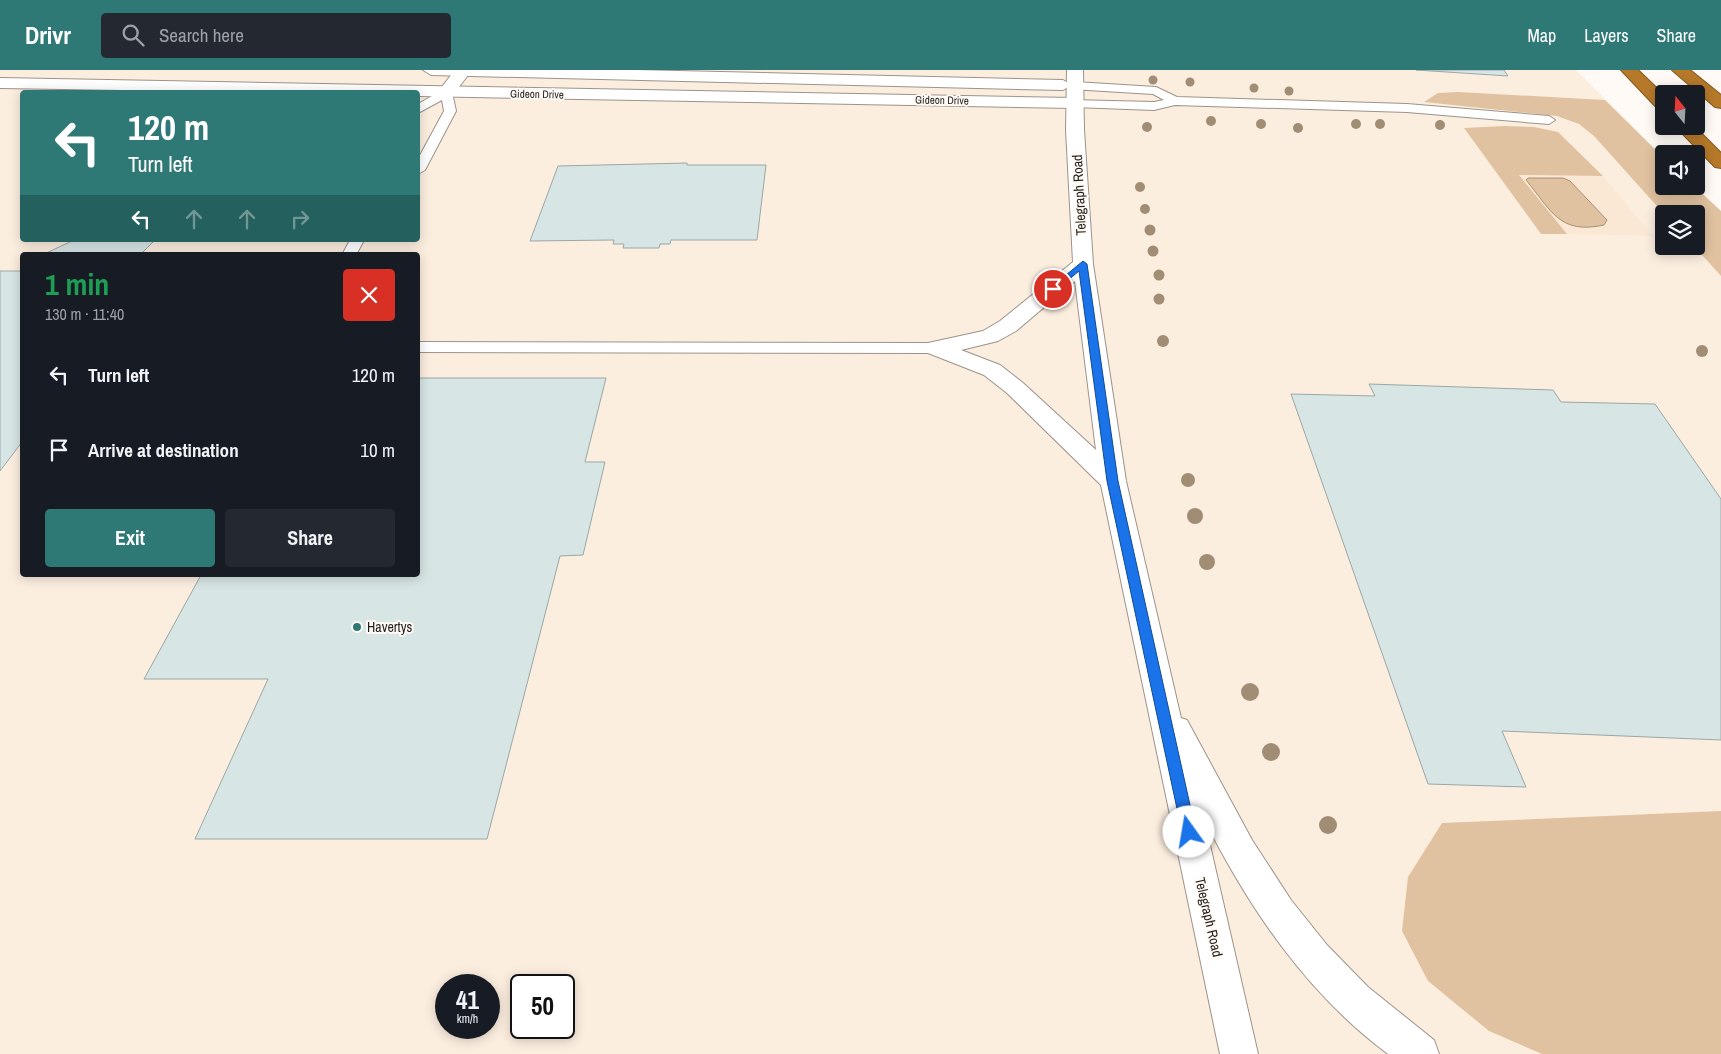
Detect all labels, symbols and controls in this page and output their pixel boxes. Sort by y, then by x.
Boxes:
search box [101,13,451,58]
text: Drivr [25,19,71,51]
icon: search [119,21,147,49]
text: Search here [159,22,244,48]
text: Map [1528,23,1556,48]
text: Layers [1584,23,1629,48]
text: Share [1657,23,1696,48]
north arrow [1655,85,1705,135]
map controls [1655,85,1705,255]
street label: Gideon Drive [510,87,564,101]
street label: Gideon Drive [915,93,969,107]
text: 120 m [128,104,209,151]
icon: left [45,110,110,175]
button: sound [1655,145,1705,195]
text: Turn left [128,149,193,179]
street label: Telegraph Road [1068,154,1090,236]
icon: left [127,205,155,233]
icon: ahead [180,205,208,233]
icon: ahead [233,205,261,233]
icon: right [286,205,314,233]
button: layers [1655,205,1705,255]
text: 1 min [45,264,109,304]
pin [1032,268,1074,310]
button: close [343,269,395,321]
icon: arrive [1039,275,1067,303]
text: 130 m · 11:40 [45,303,124,325]
icon: left [45,361,73,389]
text: Turn left [88,362,149,388]
text: 120 m [352,362,395,388]
icon: arrive [45,436,73,464]
text: Arrive at destination [88,437,239,463]
text: 10 m [360,437,395,463]
button: Exit [45,509,215,567]
button: Share [225,509,395,567]
place label: Havertys [367,618,413,636]
marker: Havertys [351,621,363,633]
position arrow [1162,805,1214,857]
street label: Telegraph Road [1191,875,1227,959]
speed limit sign: 50 [510,974,575,1039]
text: 41 [456,983,479,1017]
text: km/h [457,1011,478,1027]

